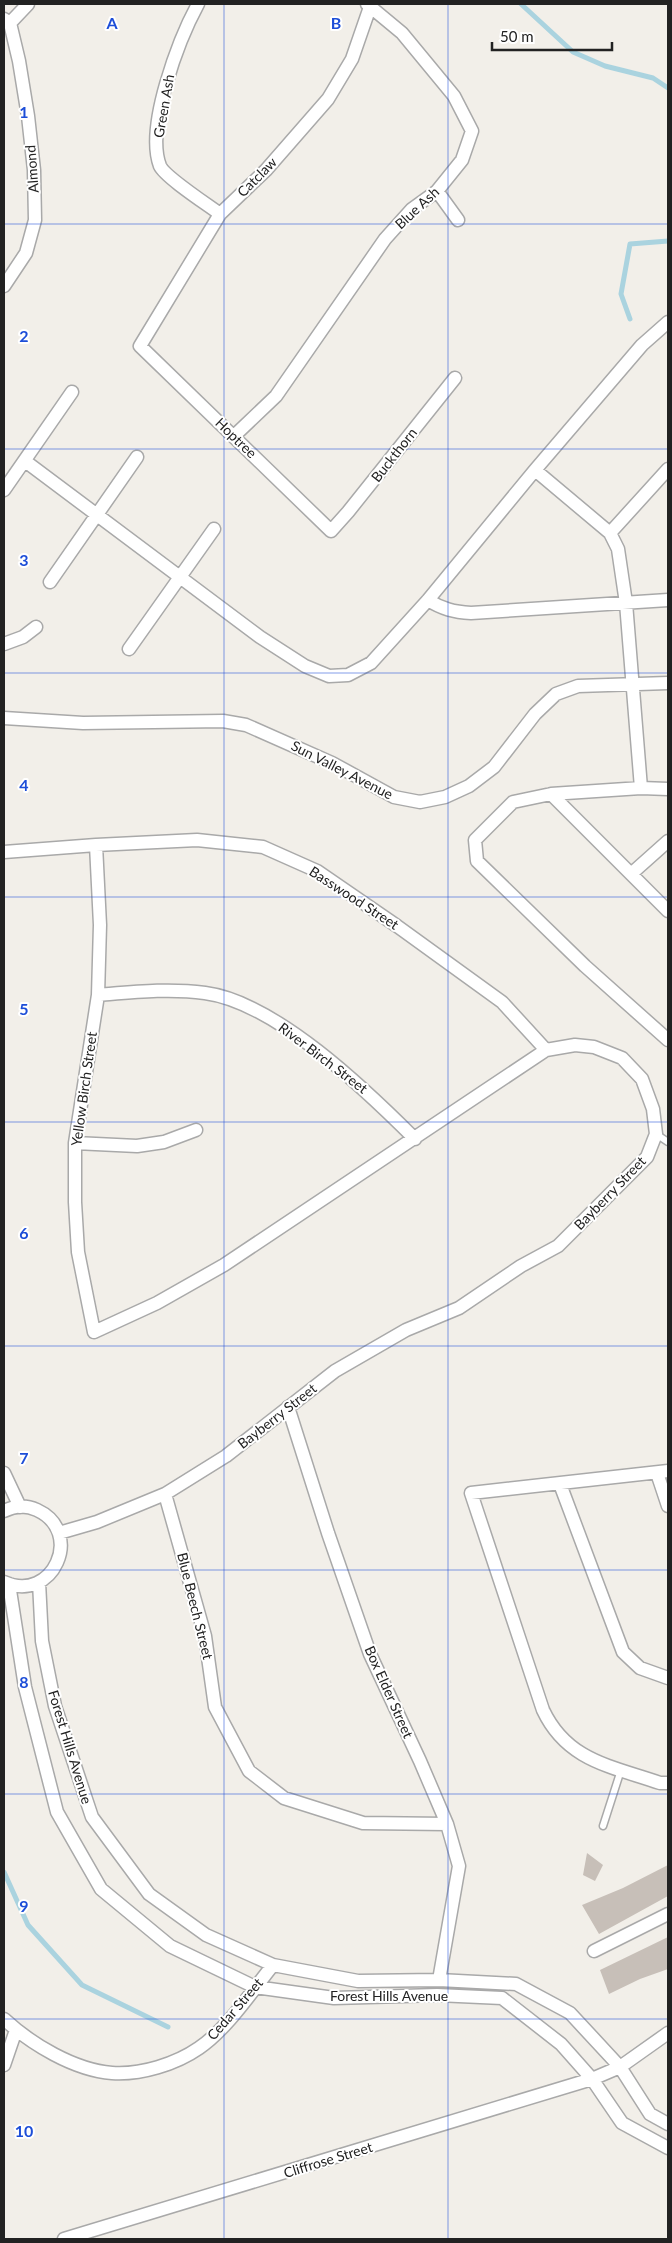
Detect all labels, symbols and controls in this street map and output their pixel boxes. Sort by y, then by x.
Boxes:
text: A [105,13,118,32]
text: B [331,13,341,32]
scale bar [492,20,612,52]
text: 50 m [500,27,534,45]
street label: Green Ash [150,73,177,139]
text: 1 [19,102,29,121]
street label: Almond [21,145,42,193]
street label: Catclaw [233,153,280,200]
street label: Blue Ash [391,183,442,232]
text: 2 [19,326,29,345]
street label: Hoptree [212,414,261,461]
street label: Buckthorn [367,424,420,485]
text: 3 [19,550,29,569]
street label: Sun Valley Avenue [289,737,396,802]
text: 4 [19,775,29,794]
street label: Basswood Street [306,862,402,933]
text: 5 [19,999,29,1018]
street label: River Birch Street [276,1019,371,1097]
street label: Yellow Birch Street [67,1031,100,1147]
street label: Bayberry Street [570,1152,649,1233]
text: 6 [19,1223,29,1242]
street label: Bayberry Street [234,1379,320,1452]
text: 7 [19,1448,29,1467]
street label: Blue Beech Street [174,1551,217,1661]
street label: Box Elder Street [362,1643,417,1740]
text: 8 [19,1672,29,1691]
street label: Forest Hills Avenue [45,1688,96,1806]
text: 9 [19,1896,29,1915]
street label: Cedar Street [203,1974,266,2043]
street label: Forest Hills Avenue [330,1987,448,2004]
text: 10 [15,2121,33,2140]
street label: Cliffrose Street [281,2138,374,2181]

